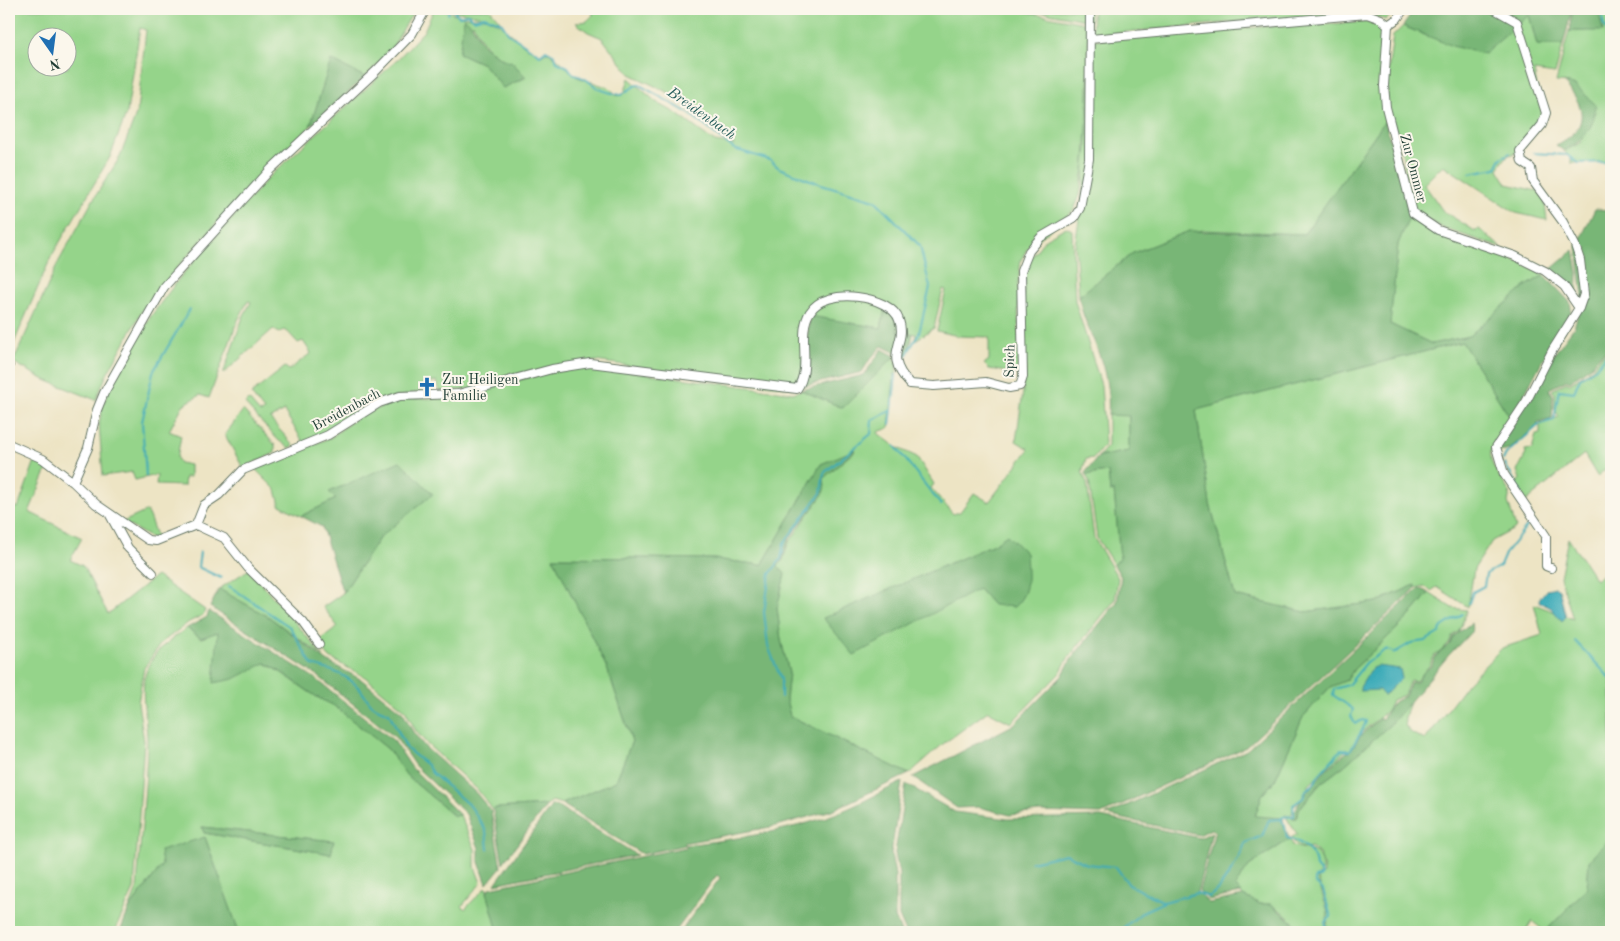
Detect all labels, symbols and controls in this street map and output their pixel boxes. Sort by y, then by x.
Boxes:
north arrow [28,28,78,78]
text: N [48,56,62,72]
water label: Breidenbach [663,85,738,143]
street label: Zur Ommer [1397,132,1429,204]
street label: Spich [1002,344,1018,378]
place label: Zur Heiligen Familie [442,373,519,403]
church icon: Zur Heiligen Familie [416,376,438,398]
street label: Breidenbach [310,386,383,434]

